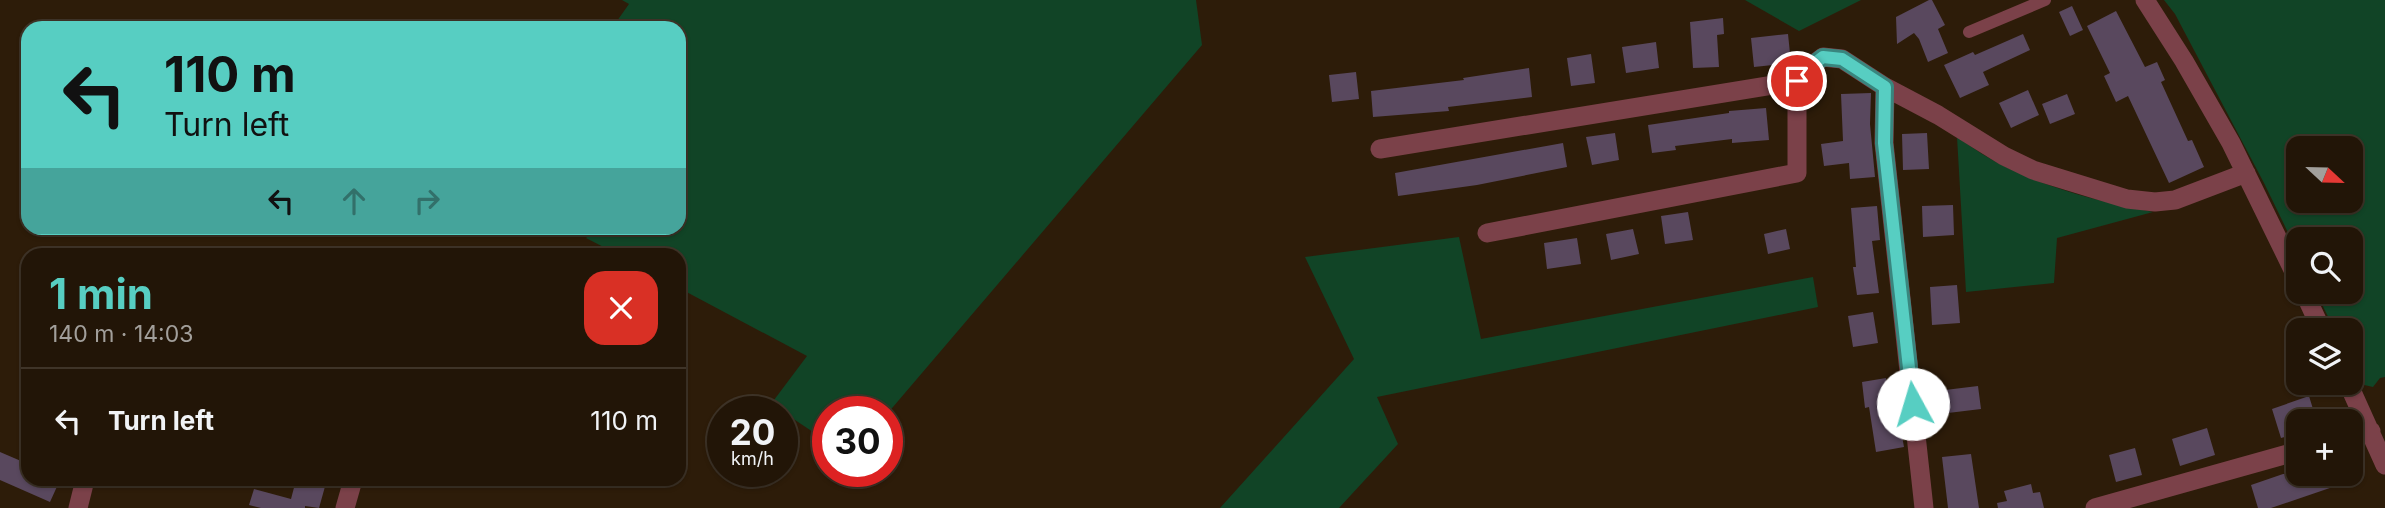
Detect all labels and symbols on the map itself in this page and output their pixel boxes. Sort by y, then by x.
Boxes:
pin [1767,51,1827,111]
north arrow [2286,136,2362,214]
position arrow [1876,367,1950,441]
speed limit sign: 30 [812,396,903,487]

